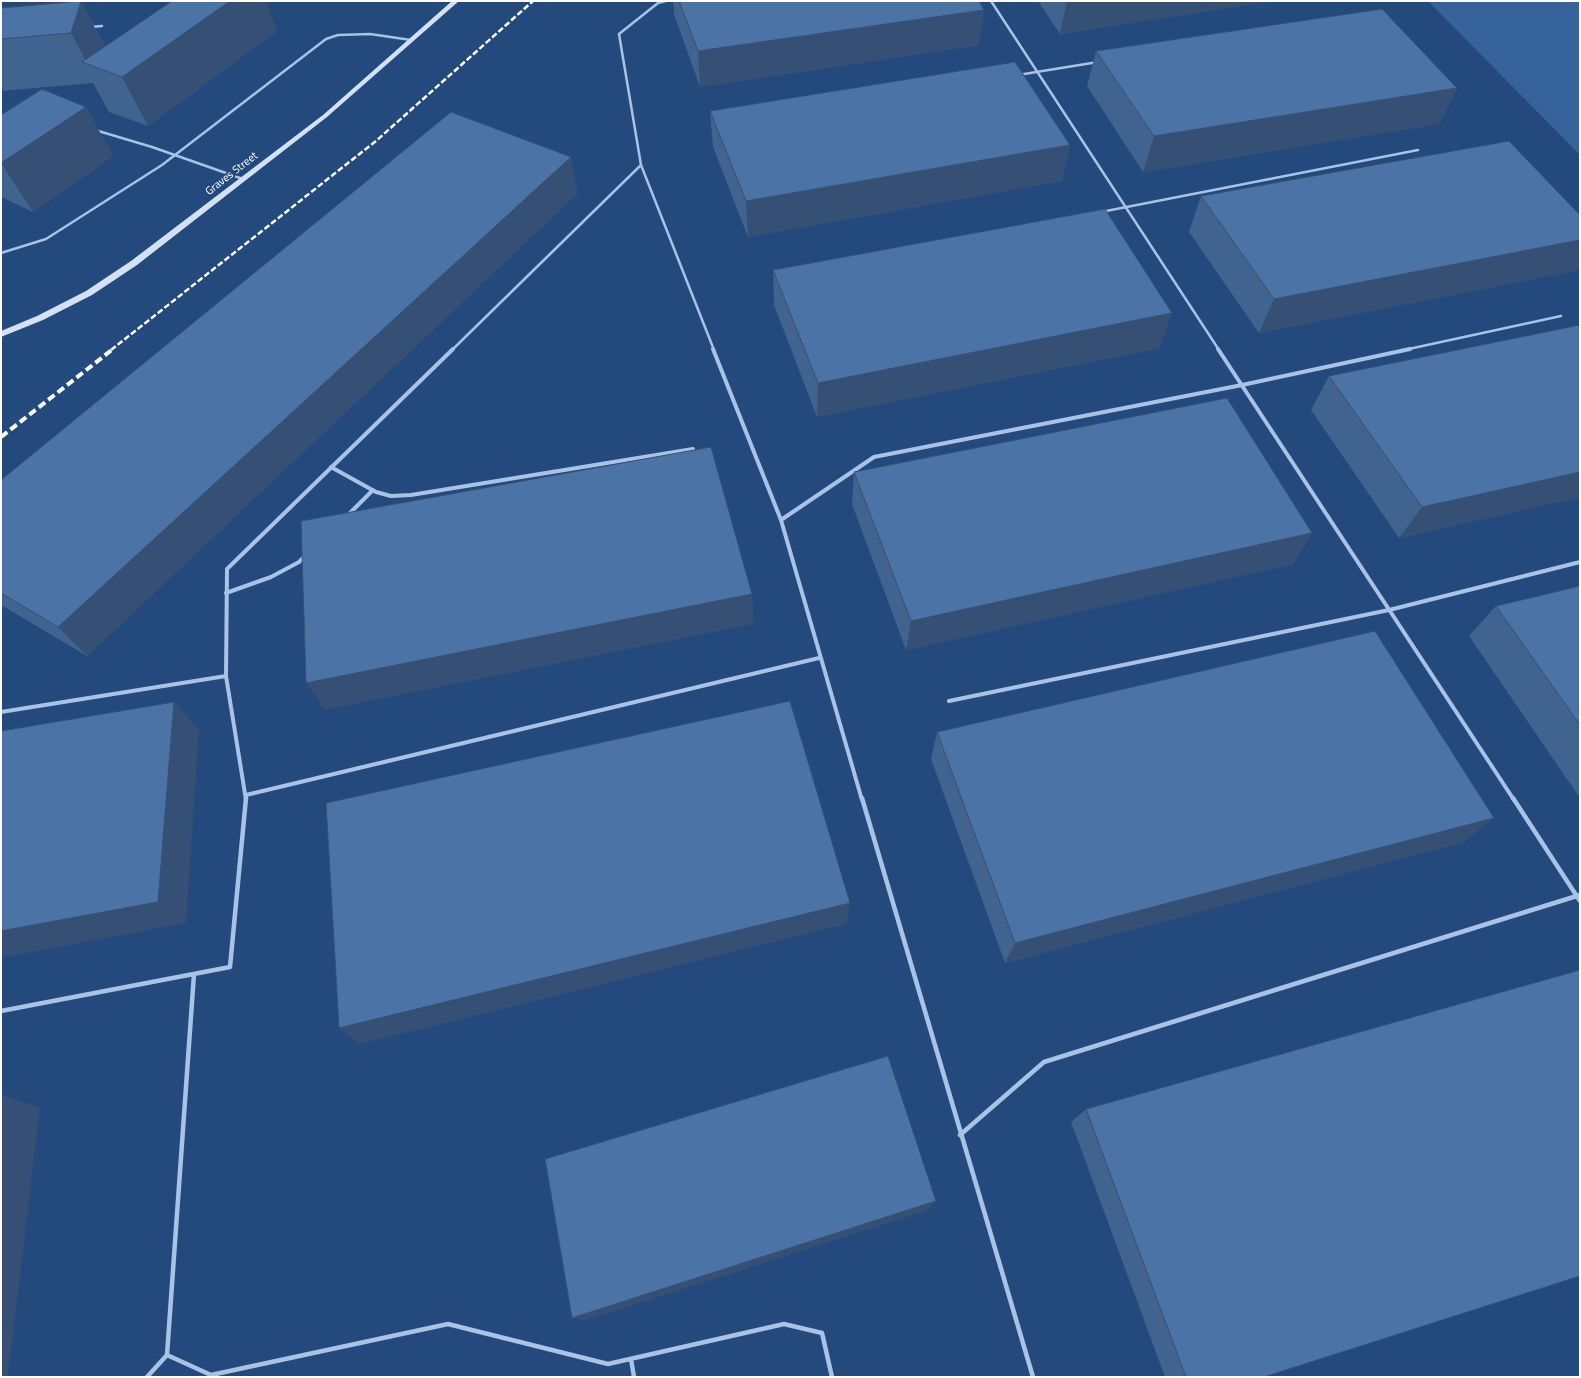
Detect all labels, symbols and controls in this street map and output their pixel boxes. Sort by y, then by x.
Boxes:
street label: Graves Street [203,150,261,198]

